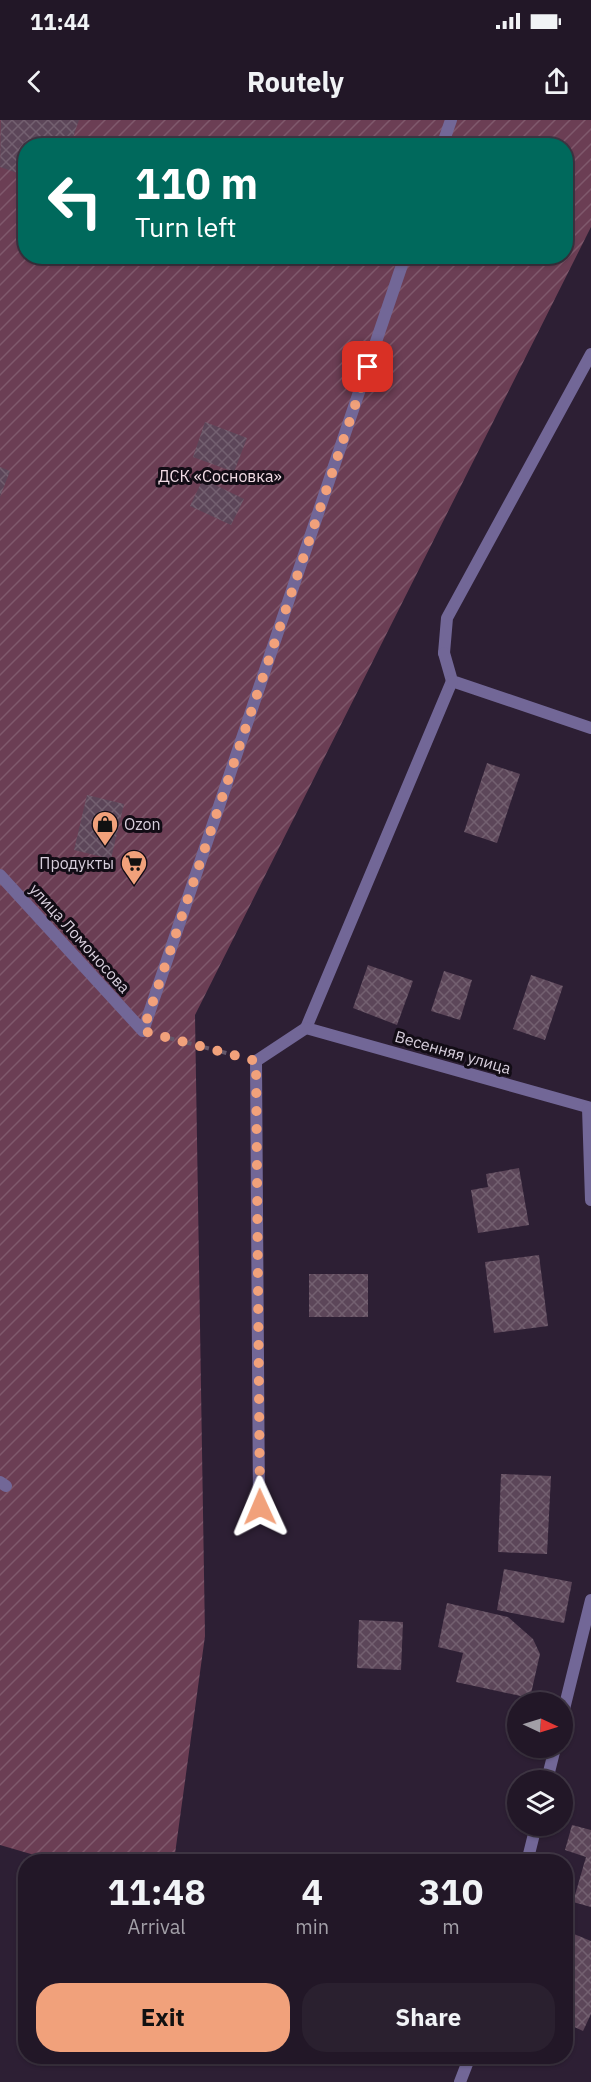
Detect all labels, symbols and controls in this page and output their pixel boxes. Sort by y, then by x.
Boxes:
text: 11:44 [30,7,90,36]
text: Routely [247,64,344,99]
icon: back [18,65,51,98]
icon: share [540,65,573,98]
text: 110 m [135,156,258,211]
icon: left [36,162,114,240]
text: Turn left [135,209,236,244]
pin [342,341,393,392]
icon: arrive [351,350,384,383]
park label: ДСК «Сосновка» [158,466,282,486]
shop icon: Ozon [90,809,120,847]
place label: Ozon [124,814,161,834]
supermarket icon: Продукты [119,848,149,886]
place label: Продукты [39,853,114,873]
street label: улица Ломоносова [25,879,135,997]
street label: Весенняя улица [393,1026,514,1078]
position arrow [228,1475,292,1539]
north arrow [507,1692,573,1758]
map controls [507,1692,573,1836]
button: layers [507,1770,573,1836]
text: 11:48 [108,1868,206,1915]
text: 4 [301,1868,323,1915]
text: 310 [419,1868,483,1915]
text: Arrival [128,1913,186,1940]
text: min [295,1913,329,1940]
text: m [442,1913,460,1940]
button: Exit [36,1983,290,2052]
button: Share [302,1983,555,2052]

